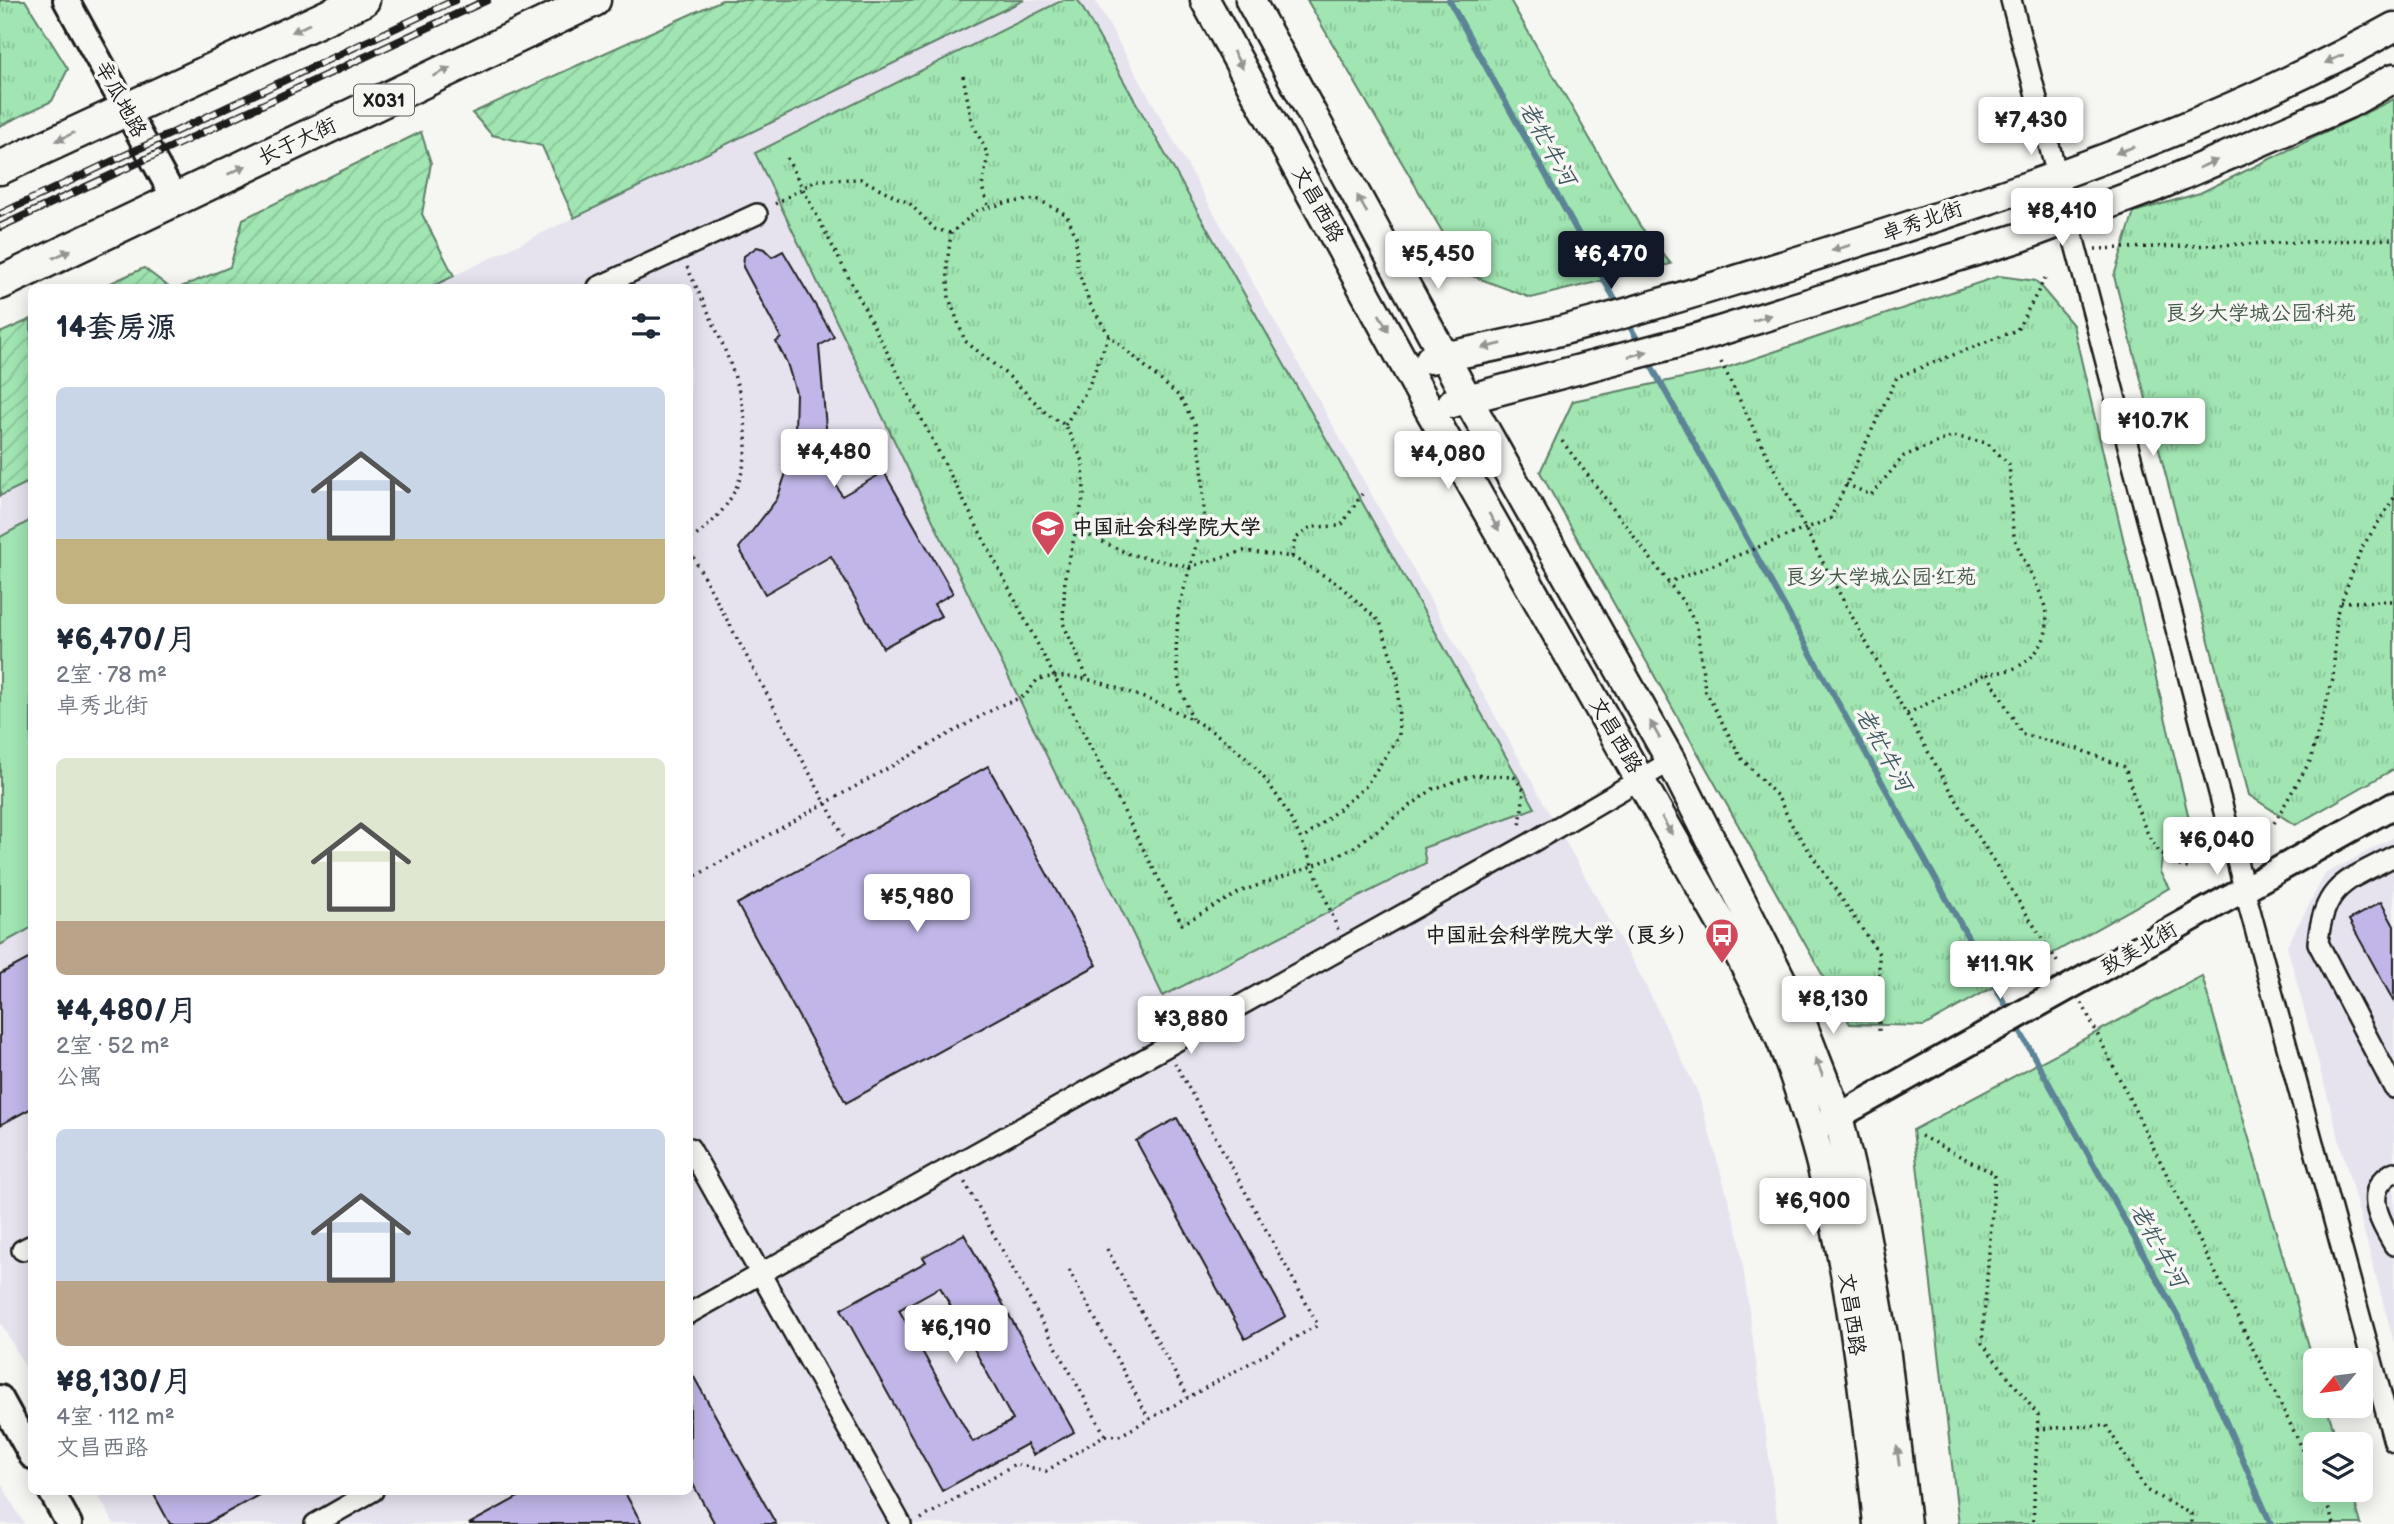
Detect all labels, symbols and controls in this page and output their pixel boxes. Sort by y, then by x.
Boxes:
one-way arrow [291,22,311,34]
one-way arrow [1232,50,1244,69]
one-way arrow [2324,53,2344,65]
street label: 辛瓜地路 [89,56,152,142]
one-way arrow [432,66,452,78]
road number: X031 [354,85,414,116]
water label: 老牤牛河 [1513,96,1584,194]
pin: ¥7,430 [1974,97,2088,157]
text: ¥7,430 [1994,106,2068,134]
street label: 长于大街 [254,112,341,171]
one-way arrow [55,132,75,143]
one-way arrow [2115,145,2136,156]
one-way arrow [2198,158,2219,169]
street label: 文昌西路 [1286,161,1349,247]
one-way arrow [227,164,247,176]
pin: ¥8,410 [2005,188,2119,248]
one-way arrow [1356,194,1368,213]
street label: 卓秀北街 [1878,196,1966,247]
text: ¥8,410 [2027,197,2097,225]
pin: ¥5,450 [1381,232,1495,291]
pin: ¥6,470 [1554,232,1668,291]
text: ¥5,450 [1401,240,1475,268]
text: ¥6,470 [1574,240,1648,268]
one-way arrow [1830,243,1851,254]
one-way arrow [52,248,72,259]
park label: 良乡大学城公园·科苑 [2165,301,2357,326]
icon: filters [627,307,665,345]
text: 14套房源 [56,310,176,346]
one-way arrow [1752,312,1773,323]
one-way arrow [1378,313,1390,333]
one-way arrow [1481,341,1503,352]
one-way arrow [1628,348,1650,359]
pin: ¥10.7K [2096,398,2210,458]
text: ¥10.7K [2117,407,2189,435]
pin: ¥4,480 [777,430,891,489]
pin: ¥4,080 [1391,432,1505,491]
icon: home [298,433,424,559]
text: ¥4,480 [797,438,871,466]
text: ¥4,080 [1410,440,1486,468]
school or university icon: 中国社会科学院大学 [1029,508,1067,557]
one-way arrow [1488,512,1500,532]
place label: 中国社会科学院大学 [1072,515,1261,540]
park label: 良乡大学城公园·红苑 [1785,565,1977,590]
text: ¥6,470/月 [56,622,197,658]
text: 2室 · 78 m² [56,661,167,689]
text: 卓秀北街 [56,692,148,720]
street label: 文昌西路 [1584,693,1647,778]
water label: 老牤牛河 [1849,702,1920,800]
one-way arrow [1649,720,1661,740]
icon: home [298,804,424,930]
one-way arrow [1661,817,1673,836]
pin: ¥6,040 [2160,818,2274,877]
text: ¥6,040 [2179,826,2255,854]
pin: ¥5,980 [860,874,974,934]
text: ¥5,980 [880,883,954,911]
bus stop icon: 中国社会科学院大学（良乡） [1703,916,1741,965]
street label: 致美北街 [2097,917,2182,980]
place label: 中国社会科学院大学（良乡） [1425,923,1698,948]
pin: ¥11.9K [1943,942,2057,1001]
text: ¥11.9K [1966,950,2034,978]
pin: ¥8,130 [1776,976,1890,1036]
text: ¥8,130 [1798,985,1868,1013]
text: ¥4,480/月 [56,993,198,1029]
pin: ¥3,880 [1134,996,1248,1056]
text: ¥3,880 [1154,1005,1228,1033]
text: 2室 · 52 m² [56,1032,169,1060]
one-way arrow [1813,1056,1824,1077]
text: 公寓 [56,1063,102,1091]
icon: home [298,1175,424,1301]
pin: ¥6,900 [1756,1178,1870,1238]
text: ¥6,900 [1775,1187,1851,1215]
water label: 老牤牛河 [2124,1198,2195,1296]
street label: 文昌西路 [1833,1271,1870,1357]
pin: ¥6,190 [899,1306,1013,1365]
text: ¥6,190 [921,1314,991,1342]
north arrow [2303,1348,2373,1418]
map controls [2303,1348,2373,1502]
text: ¥8,130/月 [56,1364,192,1400]
text: 4室 · 112 m² [56,1403,175,1431]
button: layers [2303,1432,2373,1502]
text: 文昌西路 [56,1434,148,1462]
one-way arrow [1893,1445,1904,1467]

